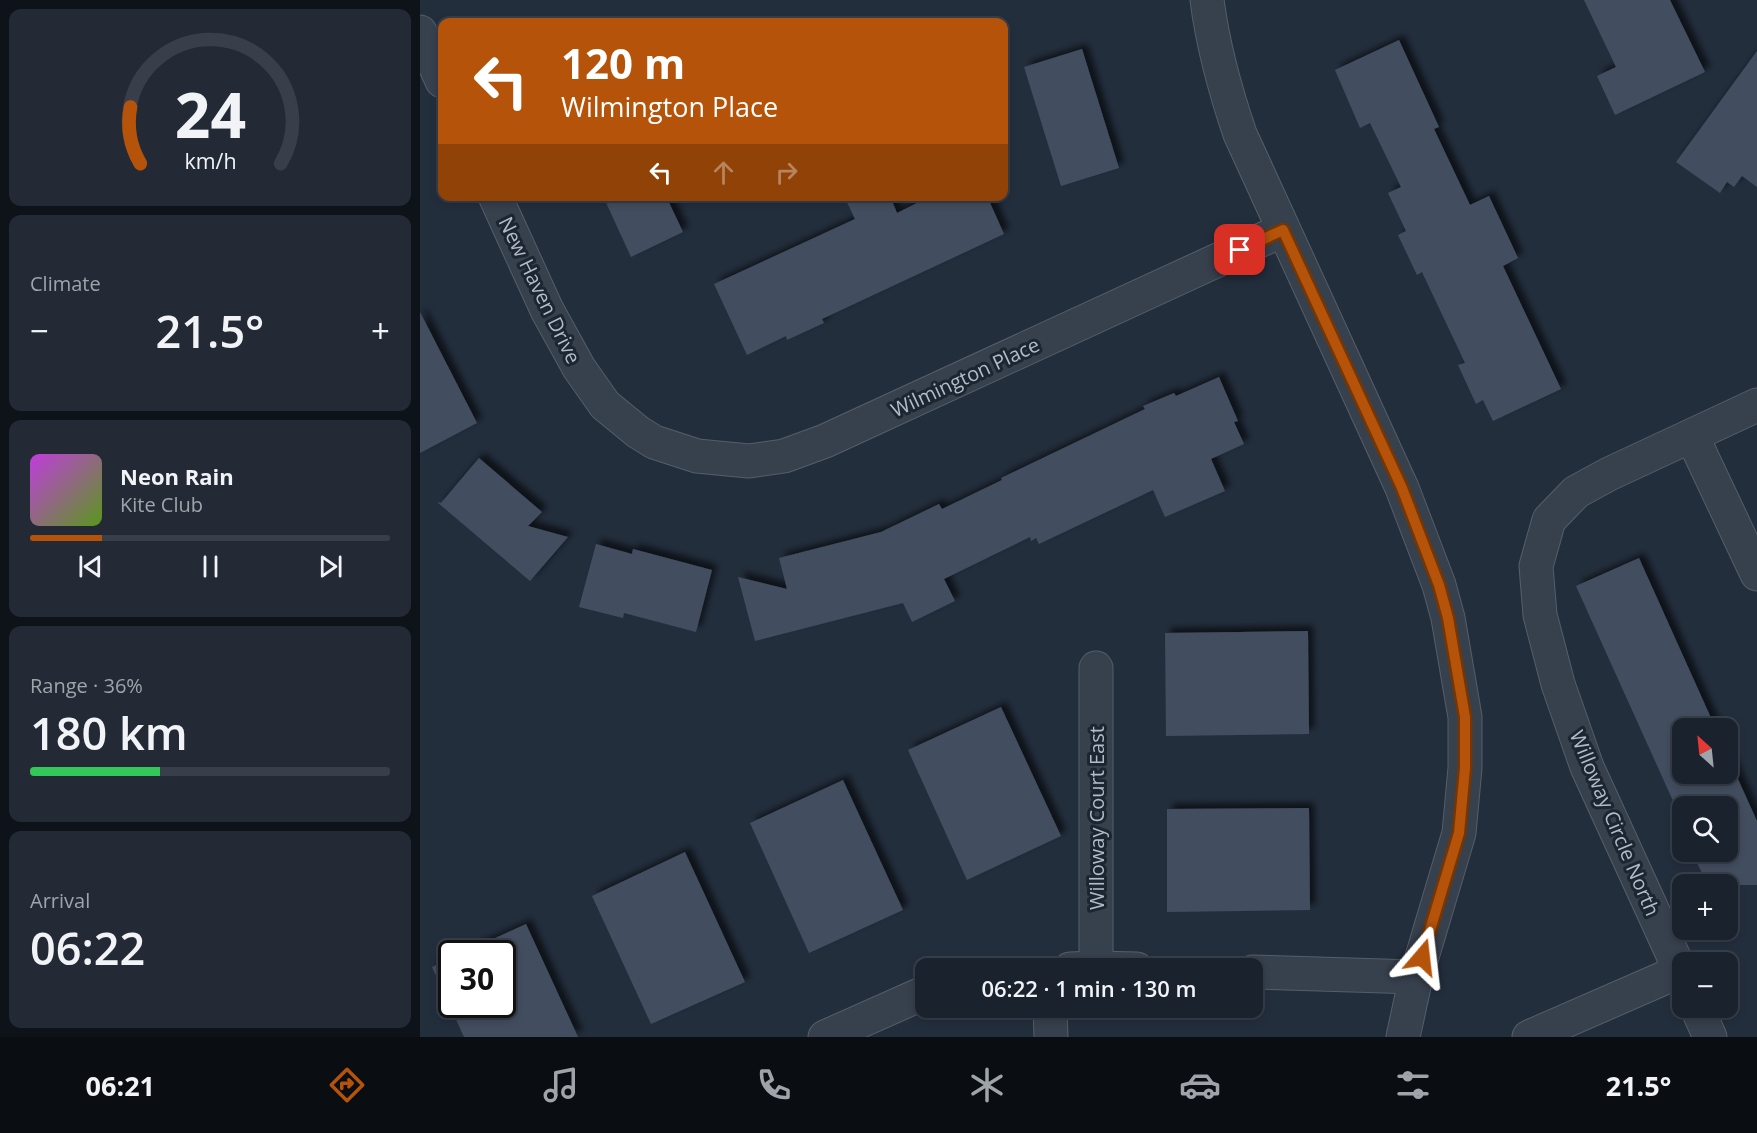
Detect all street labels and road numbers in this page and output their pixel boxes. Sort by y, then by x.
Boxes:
street label: New Haven Drive [493,212,587,368]
street label: Wilmington Place [886,331,1044,423]
street label: Willoway Court East [1083,726,1110,910]
street label: Willoway Circle North [1564,726,1666,920]

